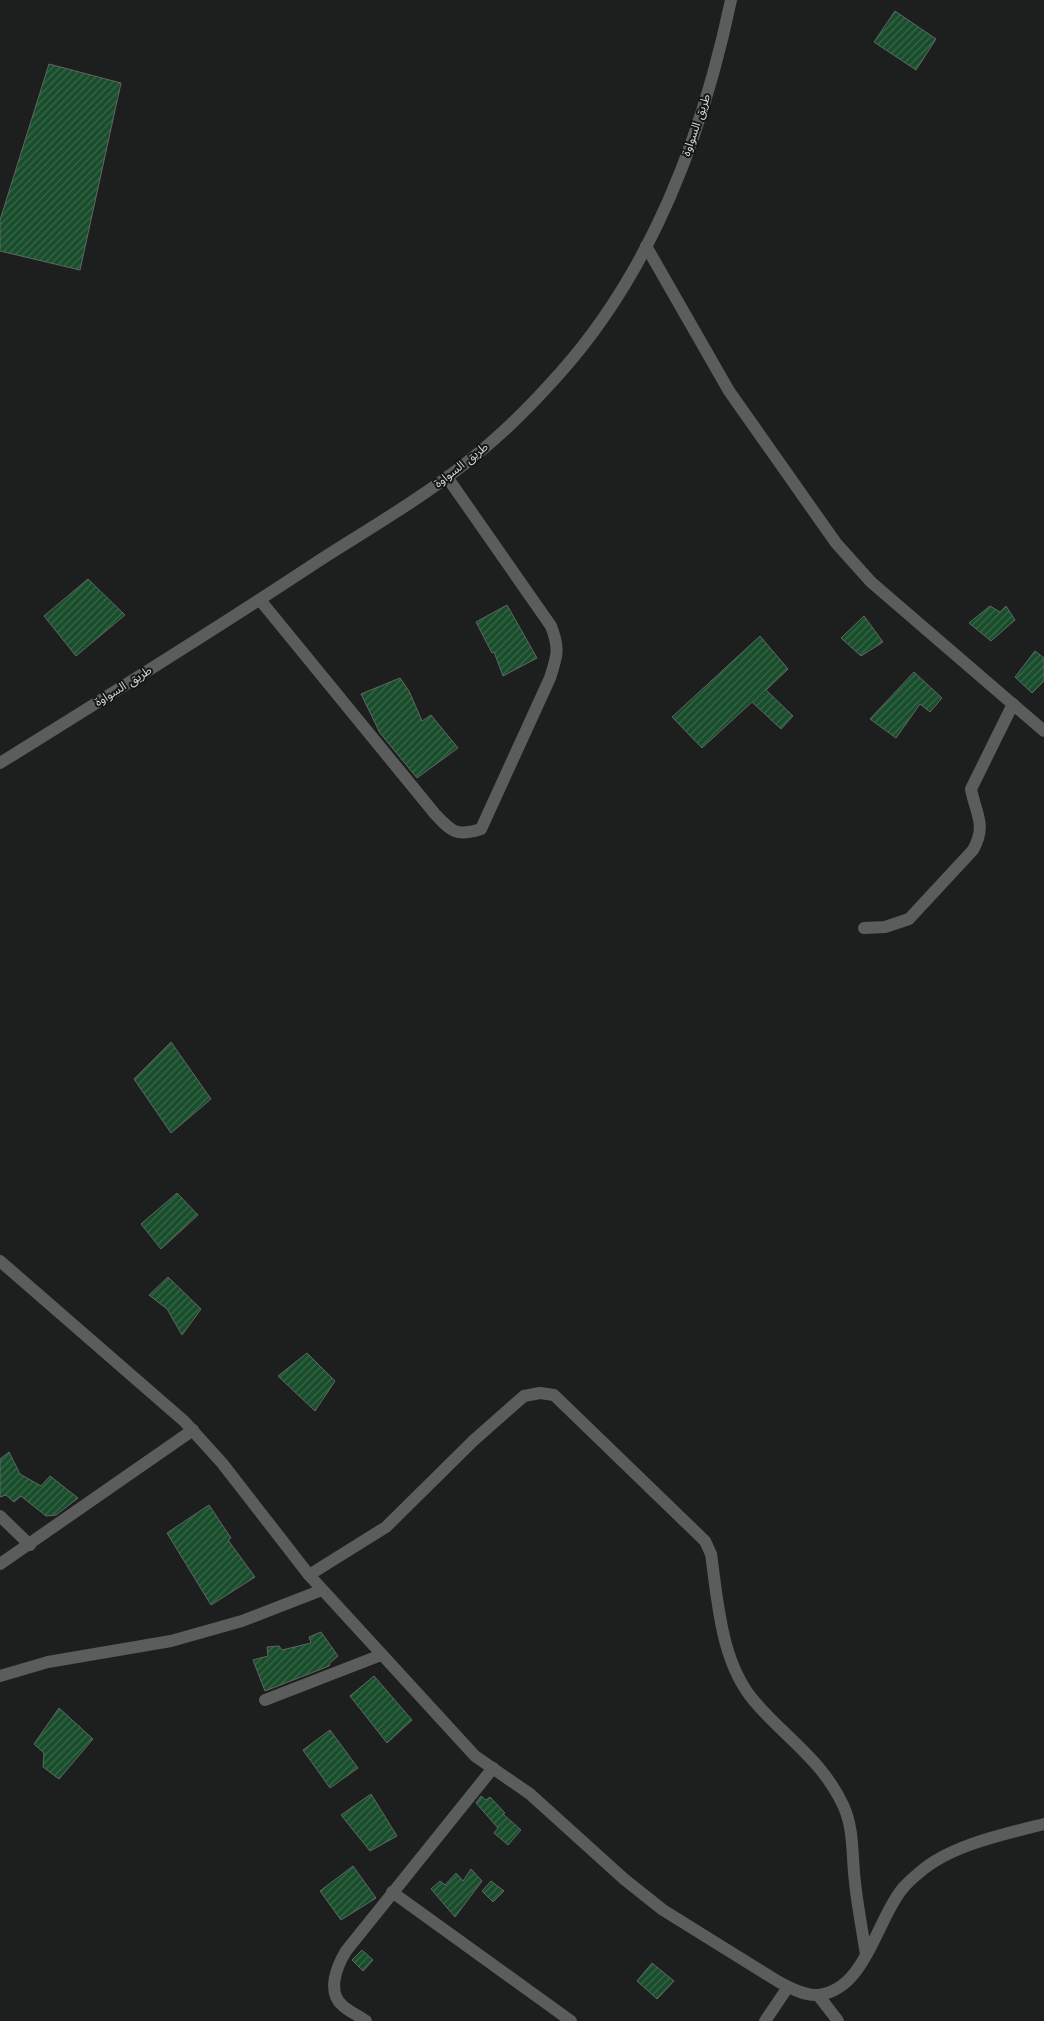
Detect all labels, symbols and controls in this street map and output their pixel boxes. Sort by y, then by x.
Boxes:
street label: طريق السواوة [679,92,714,158]
street label: طريق السواوة [431,440,491,491]
street label: طريق السواوة [92,663,155,710]

